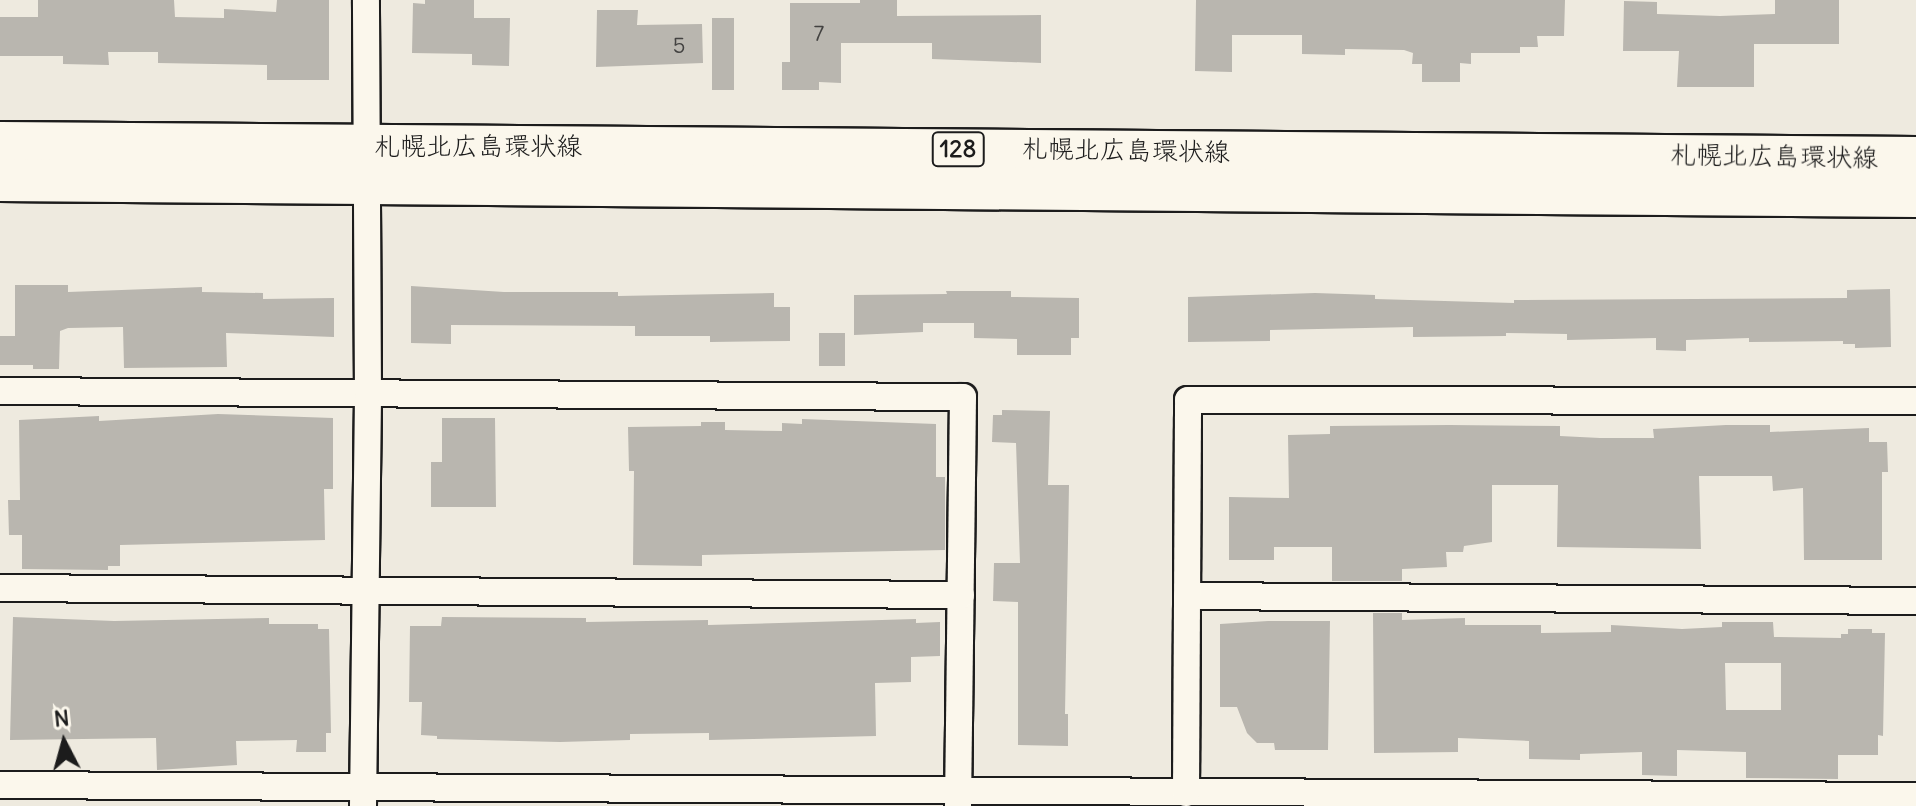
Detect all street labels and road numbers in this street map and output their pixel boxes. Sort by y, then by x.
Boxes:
road number: 128 [930,129,986,169]
street label: 札幌北広島環状線 [374,130,582,162]
street label: 札幌北広島環状線 [1022,133,1230,167]
street label: 札幌北広島環状線 [1670,139,1878,173]

